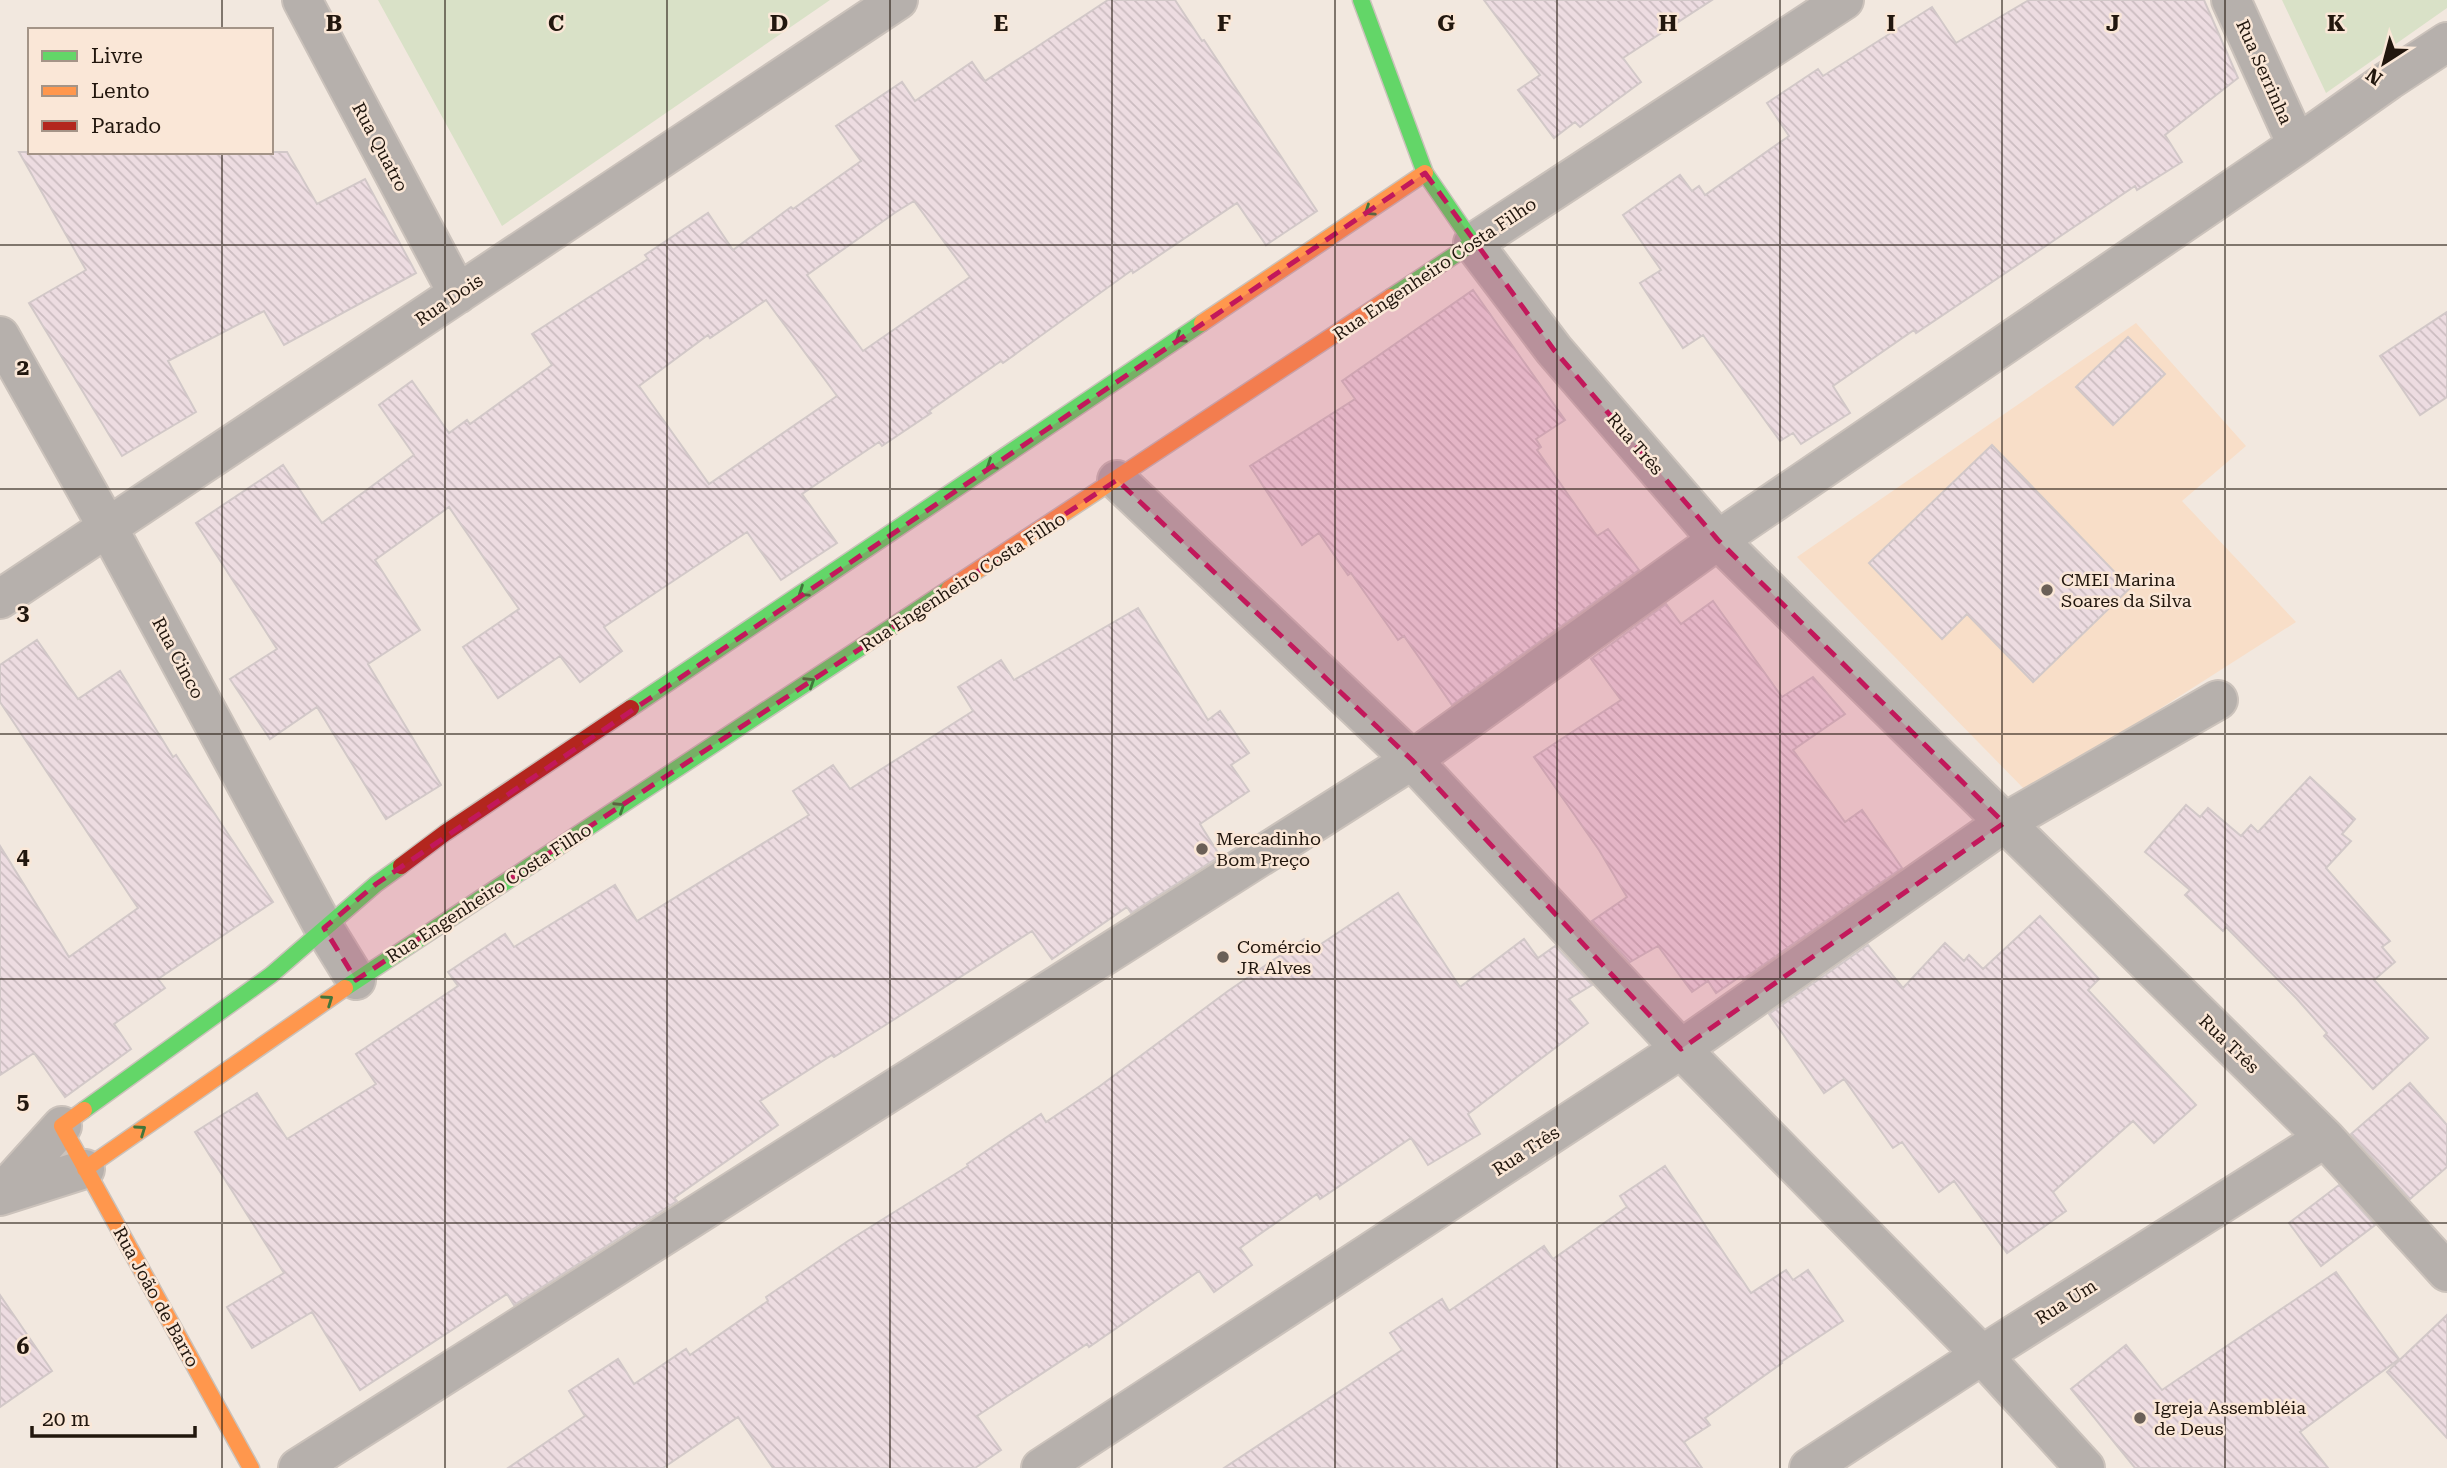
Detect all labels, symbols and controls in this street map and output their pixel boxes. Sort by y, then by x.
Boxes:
text: B [326,10,342,37]
text: C [548,10,564,37]
text: D [770,10,788,37]
text: E [994,10,1008,37]
text: F [1217,10,1231,37]
text: G [1437,10,1455,37]
text: H [1659,10,1678,37]
text: I [1886,10,1896,37]
text: J [2106,10,2120,37]
text: K [2327,10,2345,37]
street label: Rua Serrinha [2232,16,2297,128]
legend [28,28,273,154]
north arrow [2349,28,2419,98]
text: Livre [91,44,143,68]
text: N [2361,63,2387,90]
text: Lento [91,79,150,103]
street label: Rua Quatro [348,99,413,195]
text: Parado [91,114,161,138]
street label: Rua Engenheiro Costa Filho [1329,193,1540,344]
one-way arrow [1363,203,1376,216]
street label: Rua Dois [411,269,487,330]
one-way arrow [1175,330,1188,342]
text: 2 [17,354,29,381]
street label: Rua Três [1603,408,1668,479]
one-way arrow [986,457,999,469]
street label: Rua Engenheiro Costa Filho [856,507,1069,656]
place label: CMEI Marina Soares da Silva [2061,569,2192,611]
marker: CMEI Marina Soares da Silva [2039,582,2055,598]
one-way arrow [797,584,810,597]
text: 3 [17,599,30,626]
street label: Rua Cinco [148,613,209,702]
one-way arrow [802,678,815,690]
one-way arrow [612,803,625,815]
street label: Rua Engenheiro Costa Filho [382,818,595,967]
place label: Mercadinho Bom Preço [1216,828,1321,870]
marker: Mercadinho Bom Preço [1194,841,1210,857]
text: 4 [17,843,30,870]
place label: Comércio JR Alves [1237,936,1321,978]
marker: Comércio JR Alves [1215,949,1231,965]
one-way arrow [320,996,333,1008]
street label: Rua Três [2195,1010,2264,1077]
text: 5 [17,1088,30,1115]
street label: Rua Três [1488,1121,1563,1180]
one-way arrow [133,1126,146,1138]
street label: Rua João de Barro [109,1223,204,1371]
street label: Rua Um [2031,1275,2100,1329]
text: 6 [17,1333,30,1360]
scale bar [32,1394,194,1438]
place label: Igreja Assembléia de Deus [2154,1397,2306,1439]
text: 20 m [42,1407,90,1431]
marker: Igreja Assembléia de Deus [2132,1410,2148,1426]

